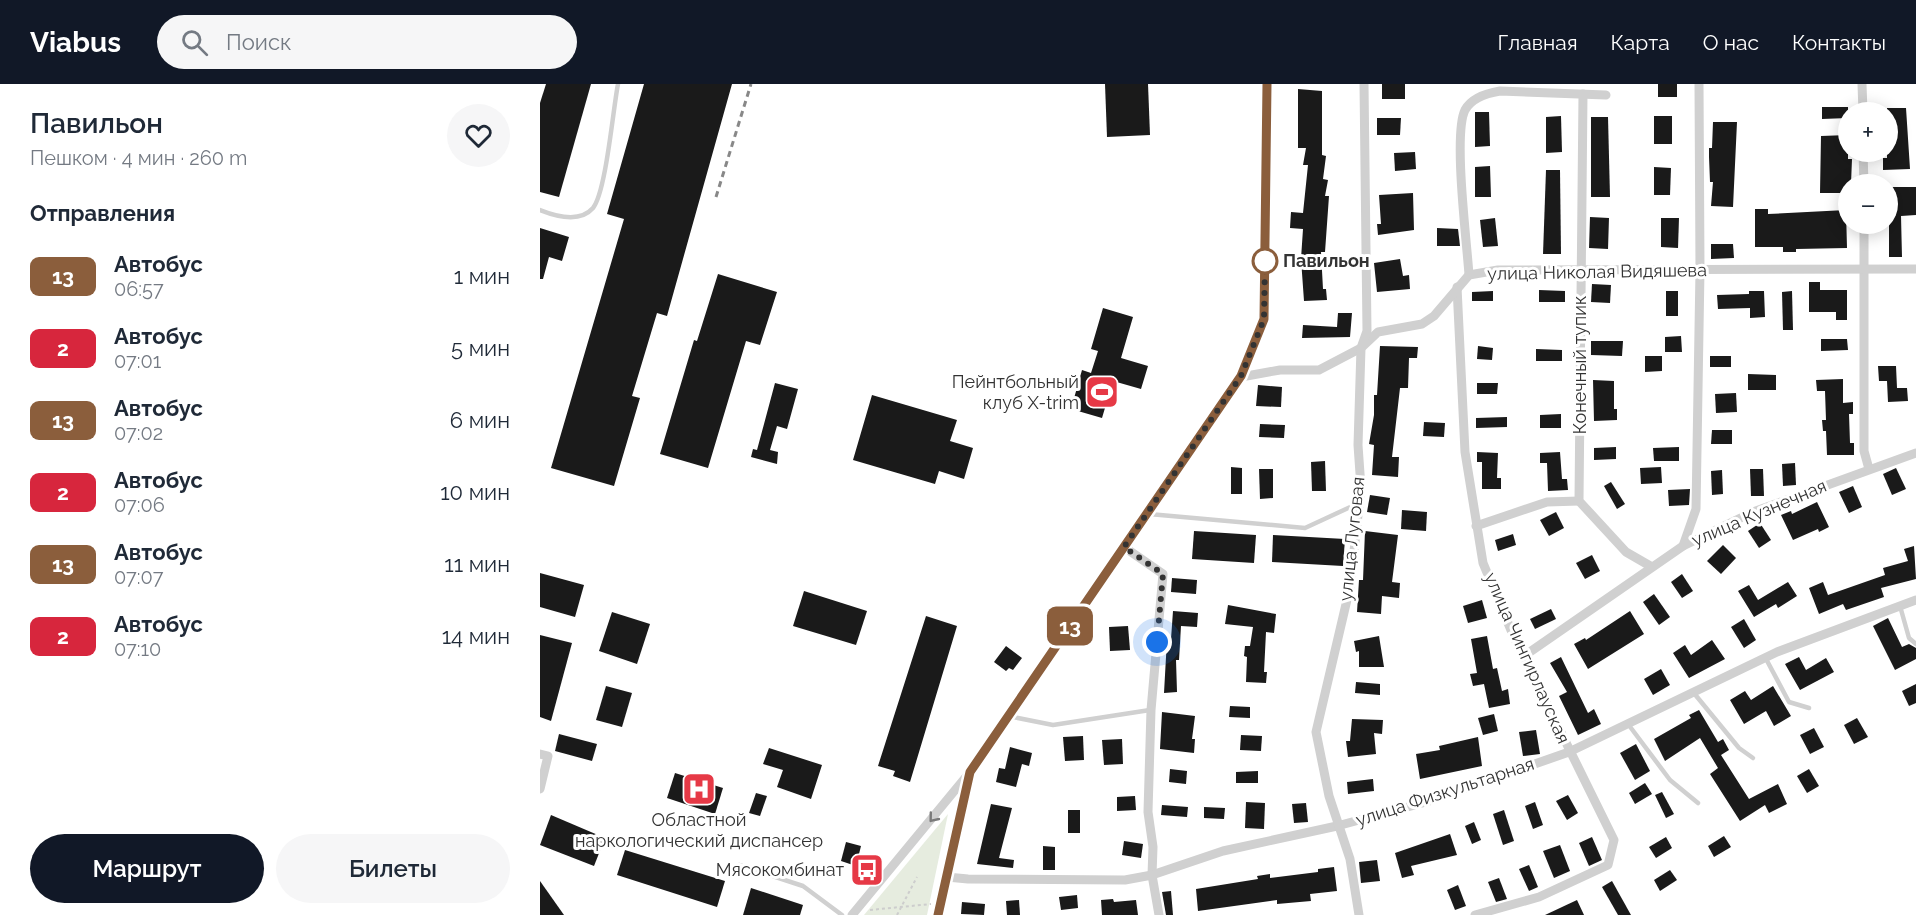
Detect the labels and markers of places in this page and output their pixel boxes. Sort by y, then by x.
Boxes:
marker: Павильон [1252,248,1278,274]
place label: Павильон [1283,250,1370,271]
place label: Пейнтбольный клуб X-trim [952,371,1079,413]
sports icon: Пейнтбольный клуб X-trim [1084,374,1120,410]
hospital icon: Областной наркологический диспансер [681,771,717,807]
place label: Областной наркологический диспансер [575,809,823,851]
bus stop icon: Мясокомбинат [849,852,885,888]
place label: Мясокомбинат [716,859,844,880]

